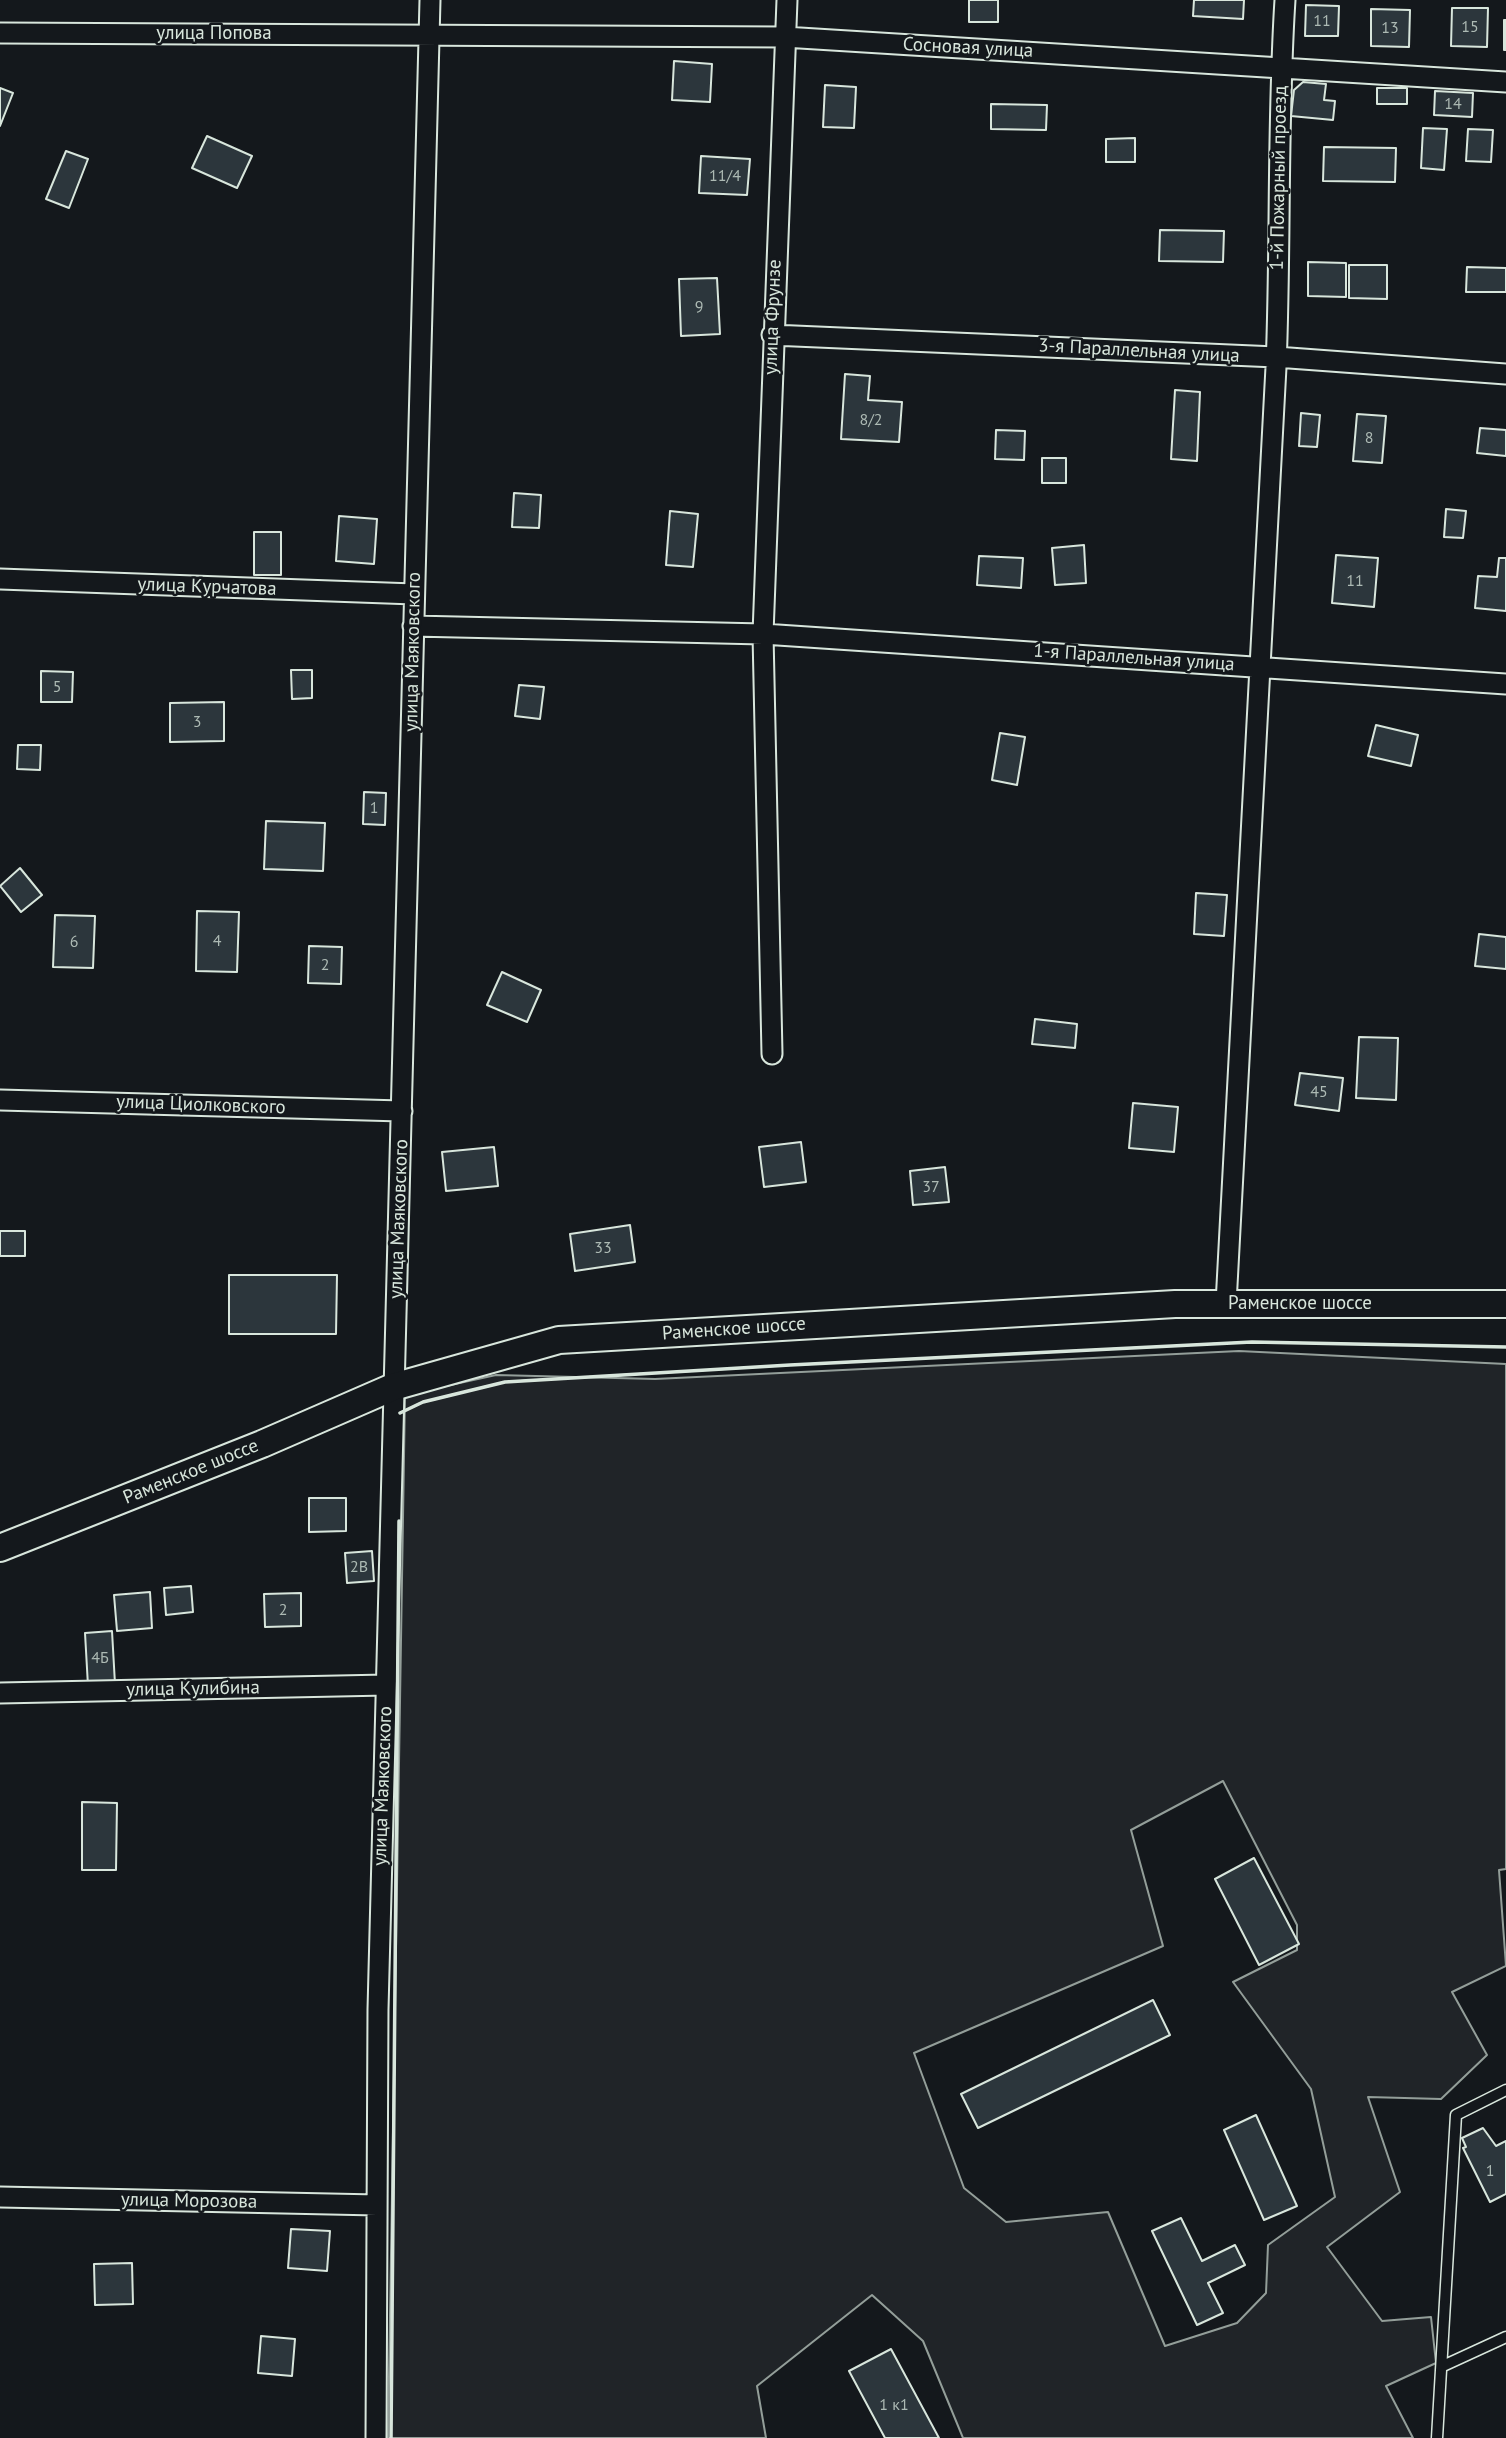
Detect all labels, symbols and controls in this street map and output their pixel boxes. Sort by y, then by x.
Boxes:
house number: 11 [1313,11,1331,31]
house number: 15 [1461,17,1479,37]
house number: 13 [1381,18,1399,38]
street label: улица Попова [156,23,272,45]
street label: Сосновая улица [902,33,1034,63]
street label: 1-й Пожарный проезд [1266,85,1292,271]
house number: 14 [1444,94,1462,114]
house number: 11/4 [709,166,741,186]
street label: улица Фрунзе [760,259,786,375]
house number: 9 [695,297,703,317]
street label: 3-я Параллельная улица [1038,334,1240,368]
house number: 8/2 [859,410,883,430]
house number: 8 [1365,428,1373,448]
house number: 11 [1346,571,1364,591]
street label: улица Маяковского [400,572,426,732]
street label: улица Курчатова [137,573,277,601]
street label: 1-я Параллельная улица [1033,640,1235,676]
house number: 5 [53,677,61,697]
house number: 3 [193,712,201,732]
house number: 1 [370,798,378,818]
house number: 4 [213,931,221,951]
house number: 6 [70,932,78,952]
house number: 2 [321,955,329,975]
house number: 45 [1310,1082,1328,1102]
street label: улица Циолковского [116,1091,286,1119]
street label: улица Маяковского [385,1139,413,1299]
house number: 37 [922,1177,940,1197]
house number: 33 [594,1238,612,1258]
street label: Раменское шоссе [1228,1293,1372,1315]
street label: Раменское шоссе [661,1313,807,1345]
street label: Раменское шоссе [120,1434,262,1510]
house number: 2В [350,1557,368,1577]
house number: 2 [279,1600,287,1620]
house number: 4Б [91,1648,109,1668]
street label: улица Кулибина [126,1676,260,1702]
street label: улица Маяковского [369,1706,397,1866]
house number: 1 [1486,2161,1494,2181]
street label: улица Морозова [121,2188,257,2214]
house number: 1 к1 [879,2395,909,2415]

